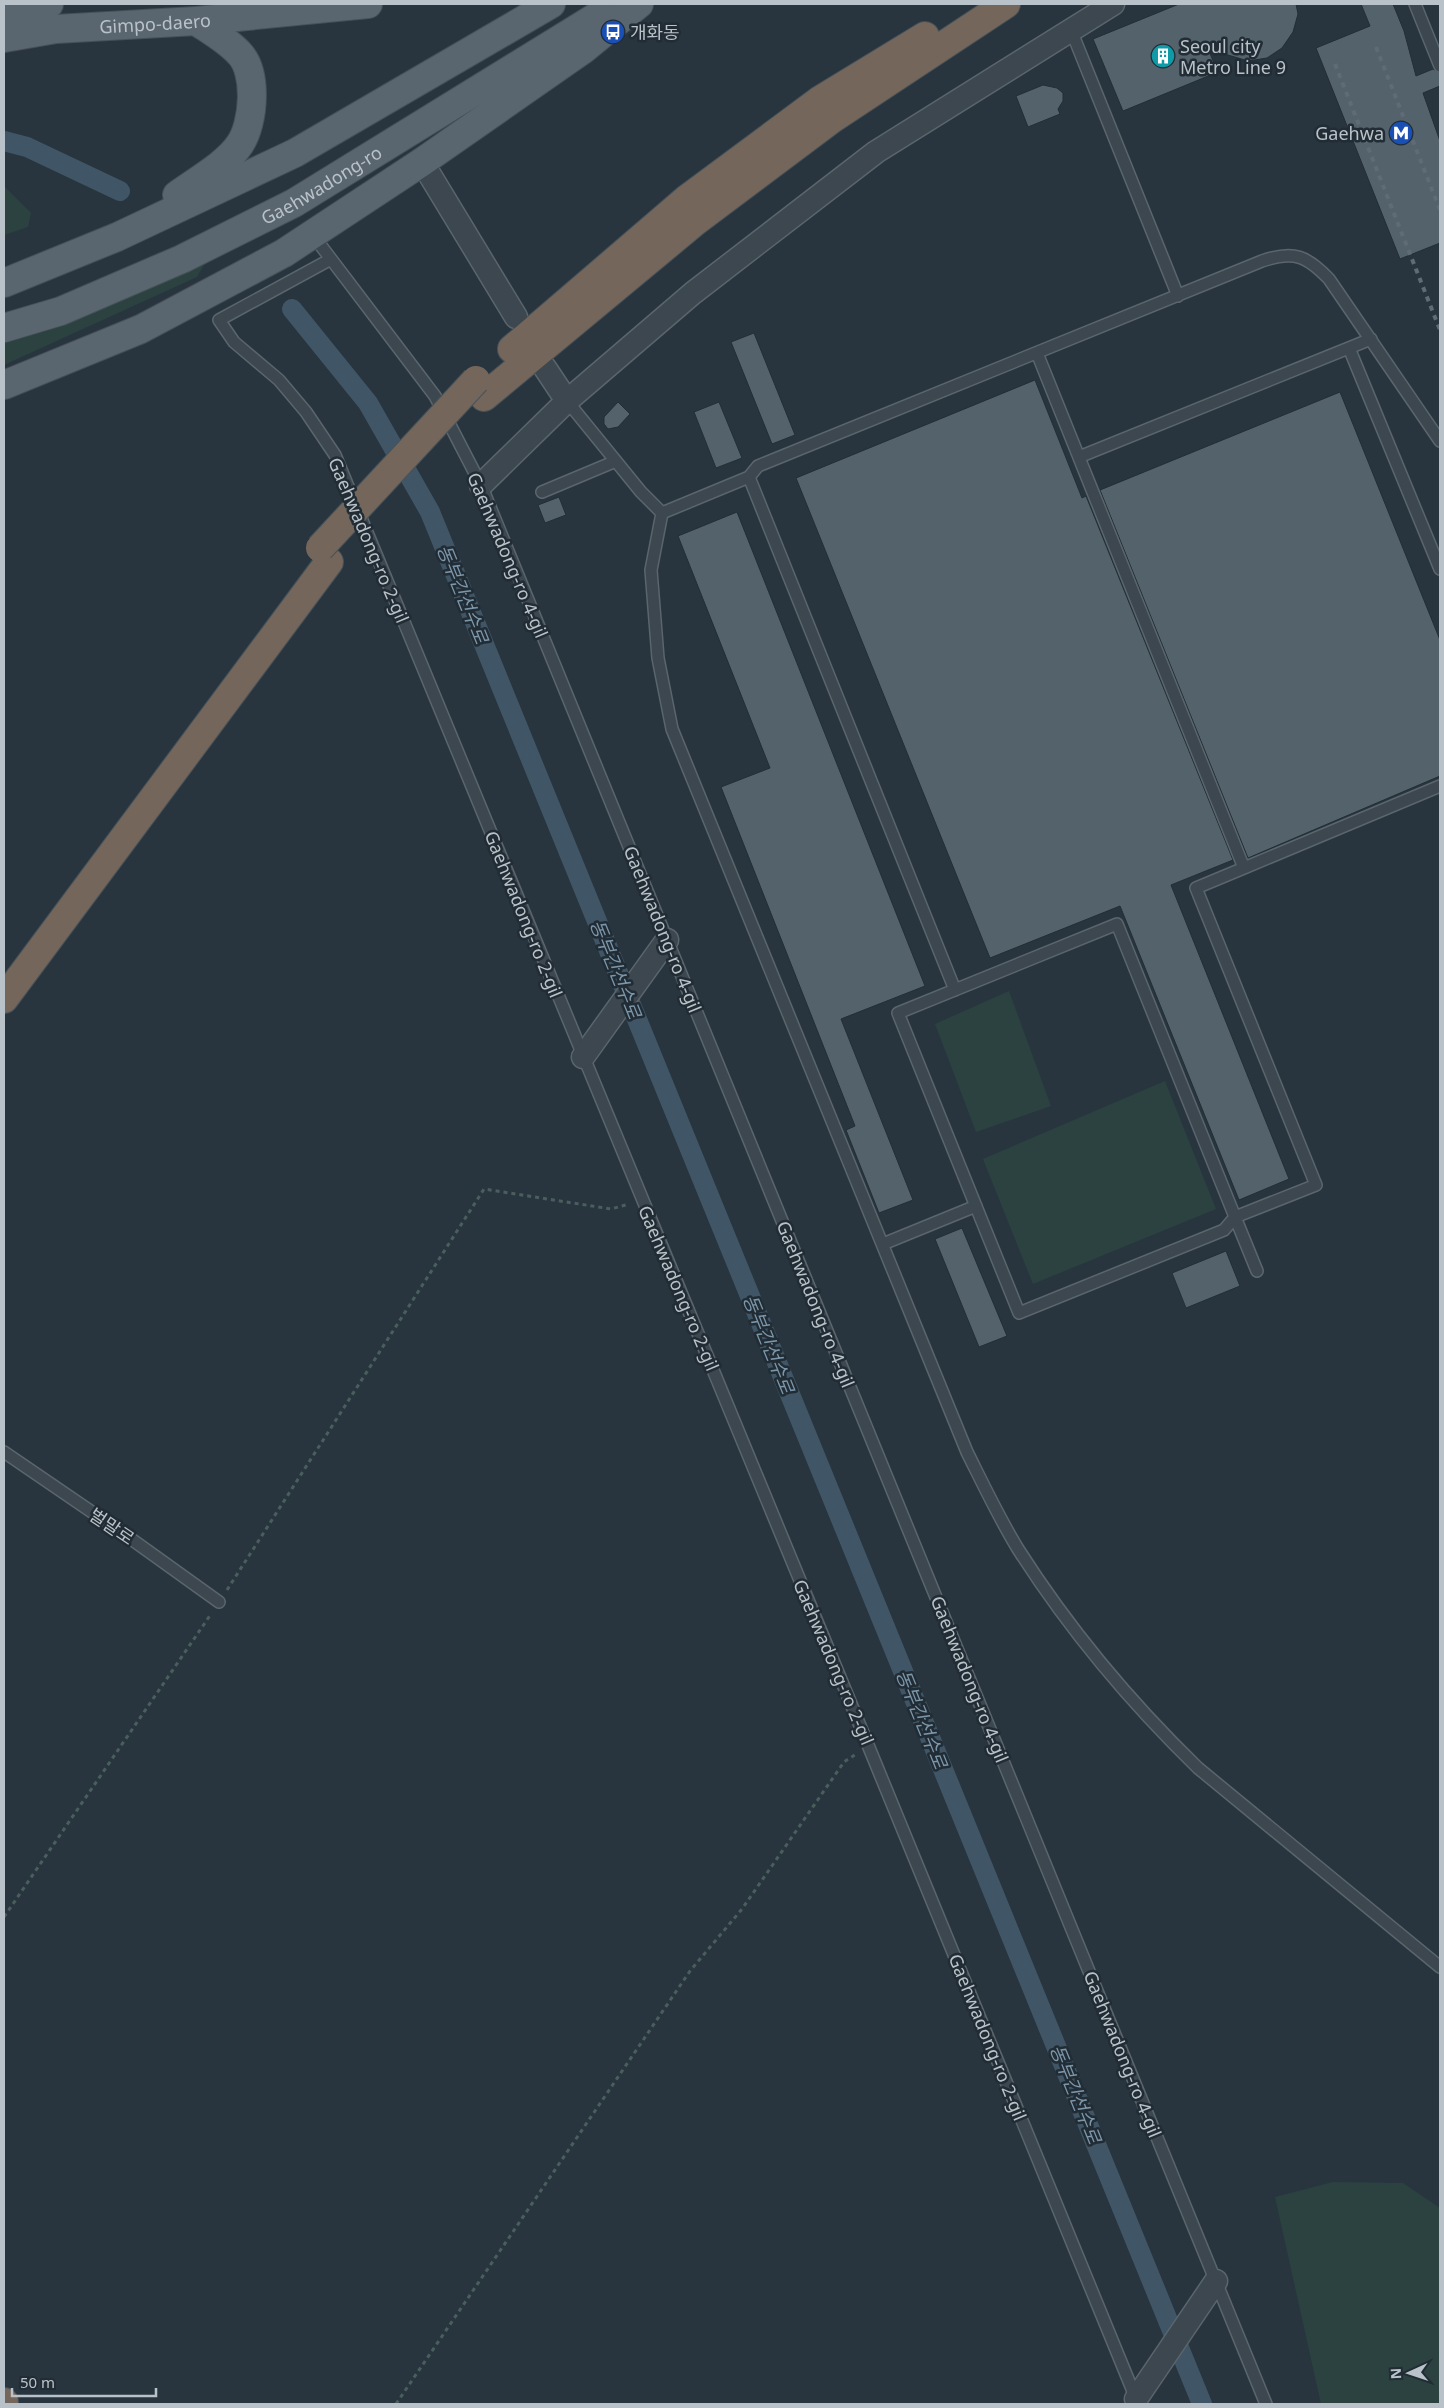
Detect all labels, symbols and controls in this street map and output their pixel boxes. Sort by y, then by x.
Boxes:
street label: Gimpo-daero [99,8,212,39]
bus stop icon: 개화동 [600,19,626,45]
place label: 개화동 [630,20,680,44]
place label: Seoul city Metro Line 9 [1180,34,1286,79]
building icon: Seoul city Metro Line 9 [1150,43,1176,69]
metro station icon: Gaehwa [1388,120,1414,146]
place label: Gaehwa [1315,121,1384,145]
street label: Gaehwadong-ro [257,140,386,230]
street label: Gaehwadong-ro 2-gil [323,453,415,627]
street label: Gaehwadong-ro 4-gil [462,468,554,642]
water label: 동부간선수로 [431,541,495,649]
street label: Gaehwadong-ro 2-gil [480,827,568,1001]
street label: Gaehwadong-ro 4-gil [619,842,707,1016]
water label: 동부간선수로 [584,916,648,1024]
street label: Gaehwadong-ro 2-gil [633,1201,725,1375]
street label: Gaehwadong-ro 4-gil [772,1217,860,1391]
water label: 동부간선수로 [737,1291,801,1399]
street label: 벌말로 [85,1502,139,1550]
street label: Gaehwadong-ro 2-gil [788,1575,880,1749]
street label: Gaehwadong-ro 4-gil [926,1592,1014,1766]
water label: 동부간선수로 [890,1666,954,1774]
street label: Gaehwadong-ro 2-gil [944,1950,1032,2124]
street label: Gaehwadong-ro 4-gil [1079,1967,1167,2141]
water label: 동부간선수로 [1044,2041,1108,2149]
north arrow [1384,2348,1434,2398]
scale bar [12,2366,156,2398]
text: N [1386,2368,1405,2380]
text: 50 m [20,2372,55,2392]

